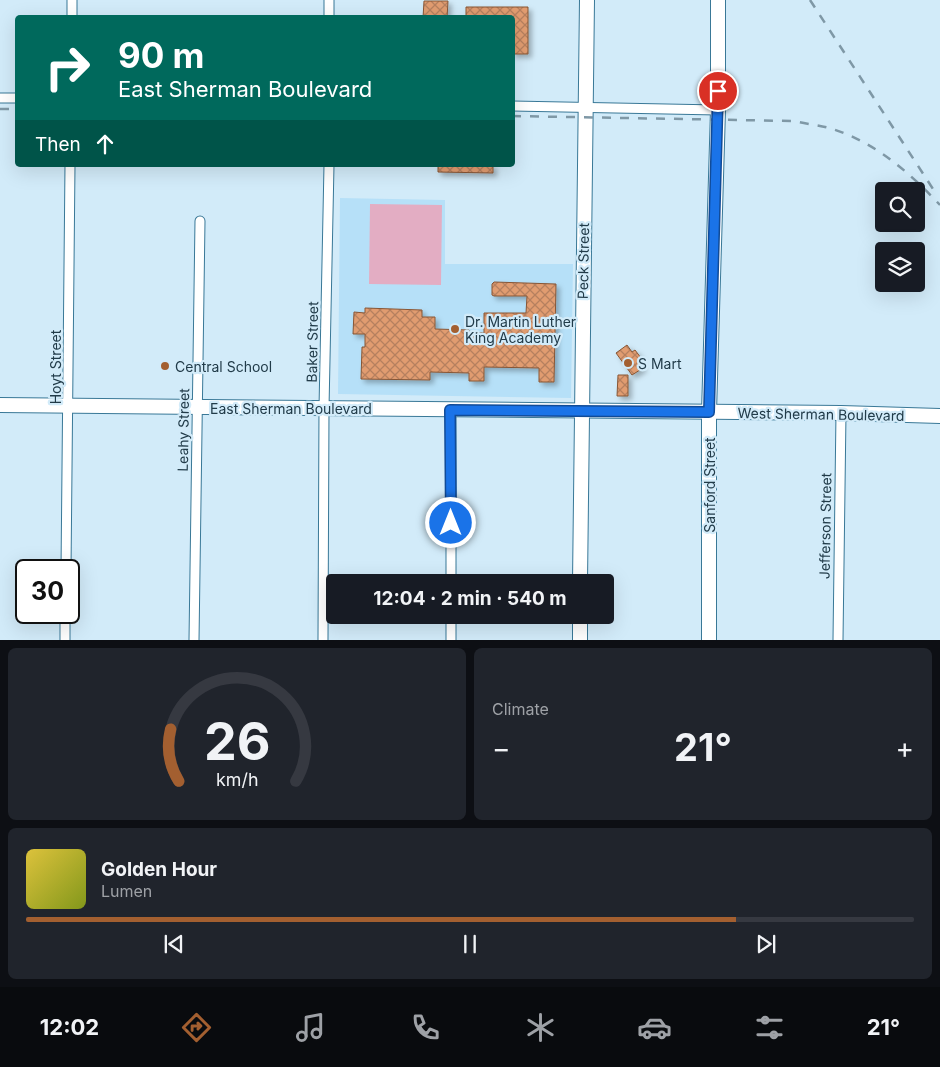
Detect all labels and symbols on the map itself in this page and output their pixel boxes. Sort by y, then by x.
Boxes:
pin [697,70,739,112]
street label: Peck Street [574,222,592,299]
street label: Baker Street [303,301,321,383]
place label: Dr. Martin Luther King Academy [465,313,576,346]
marker: Dr. Martin Luther King Academy [449,323,461,335]
street label: Hoyt Street [47,329,64,404]
place label: S Mart [638,355,682,372]
marker: S Mart [622,357,634,369]
place label: Central School [175,358,272,375]
marker: Central School [159,360,171,372]
street label: Leahy Street [174,388,192,472]
street label: East Sherman Boulevard [210,400,372,417]
street label: West Sherman Boulevard [737,404,905,424]
street label: Sanford Street [701,437,718,533]
street label: Jefferson Street [816,472,834,579]
position arrow [424,496,476,548]
speed limit sign: 30 [15,559,80,624]

